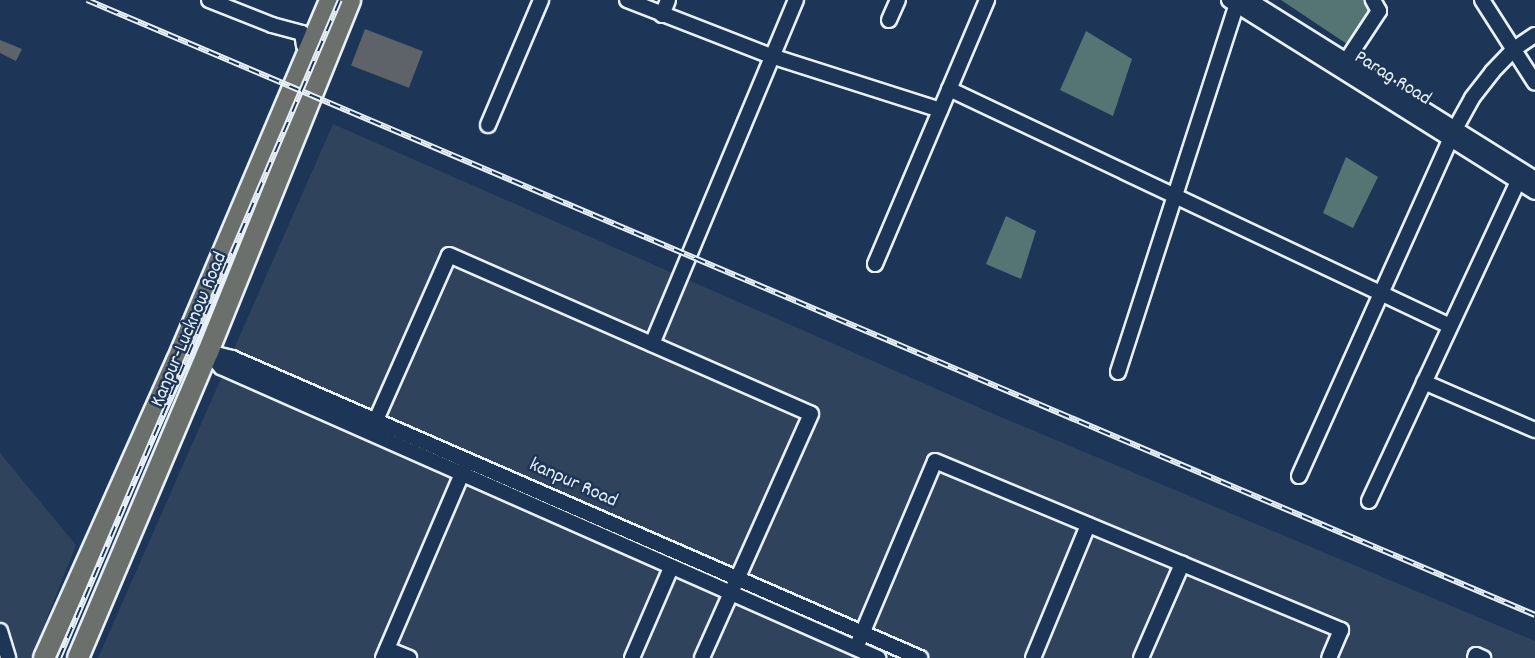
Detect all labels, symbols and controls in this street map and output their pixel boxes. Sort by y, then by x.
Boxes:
street label: Parag Road [1349,46,1435,112]
street label: Kanpur-Lucknow Road [147,249,233,411]
street label: kanpur Road [525,454,621,514]

